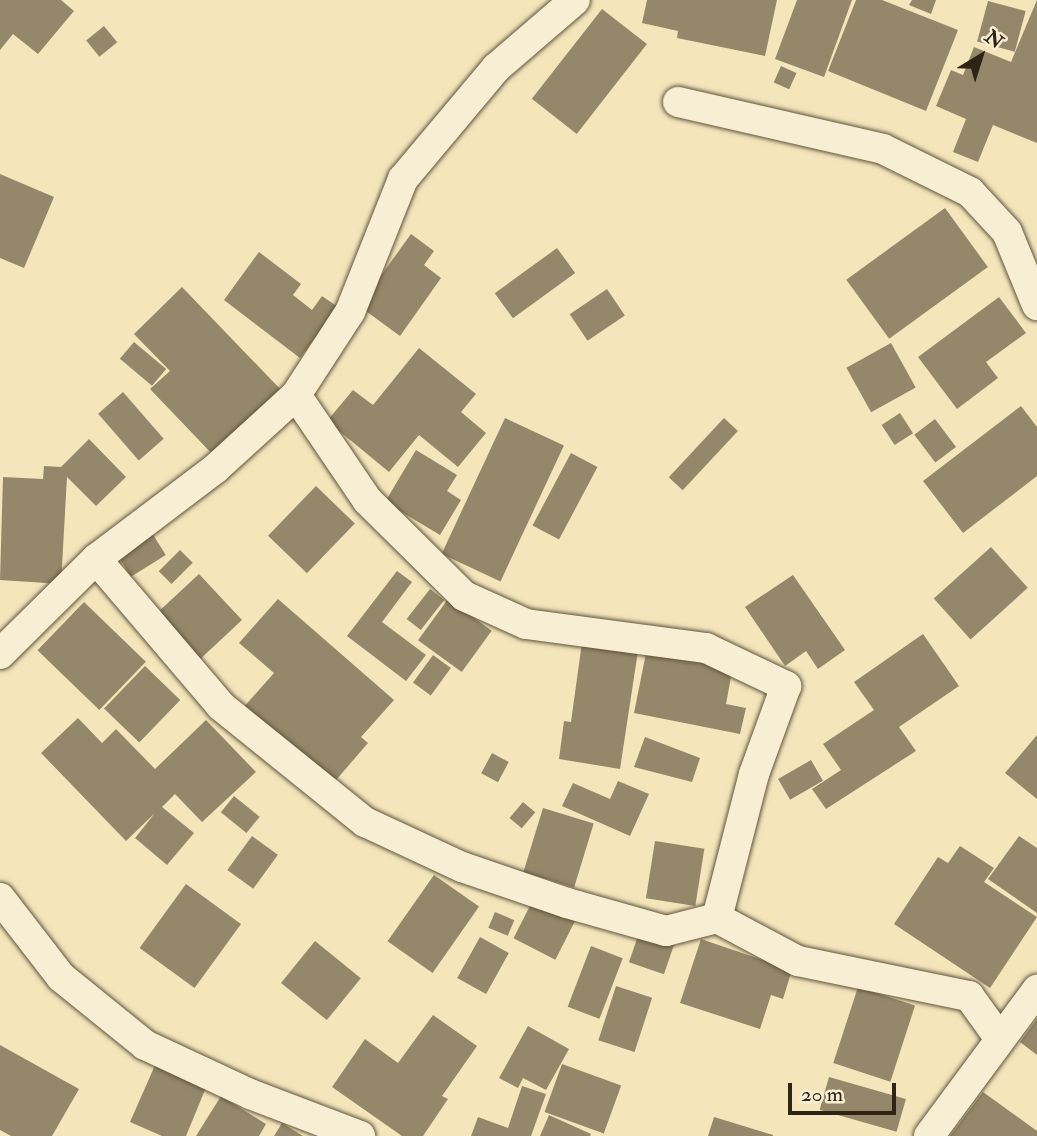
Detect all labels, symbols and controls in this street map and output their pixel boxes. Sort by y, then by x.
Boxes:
north arrow [946,21,1016,91]
text: N [980,25,1008,54]
scale bar [792,1070,900,1114]
text: 20 m [801,1081,843,1108]

